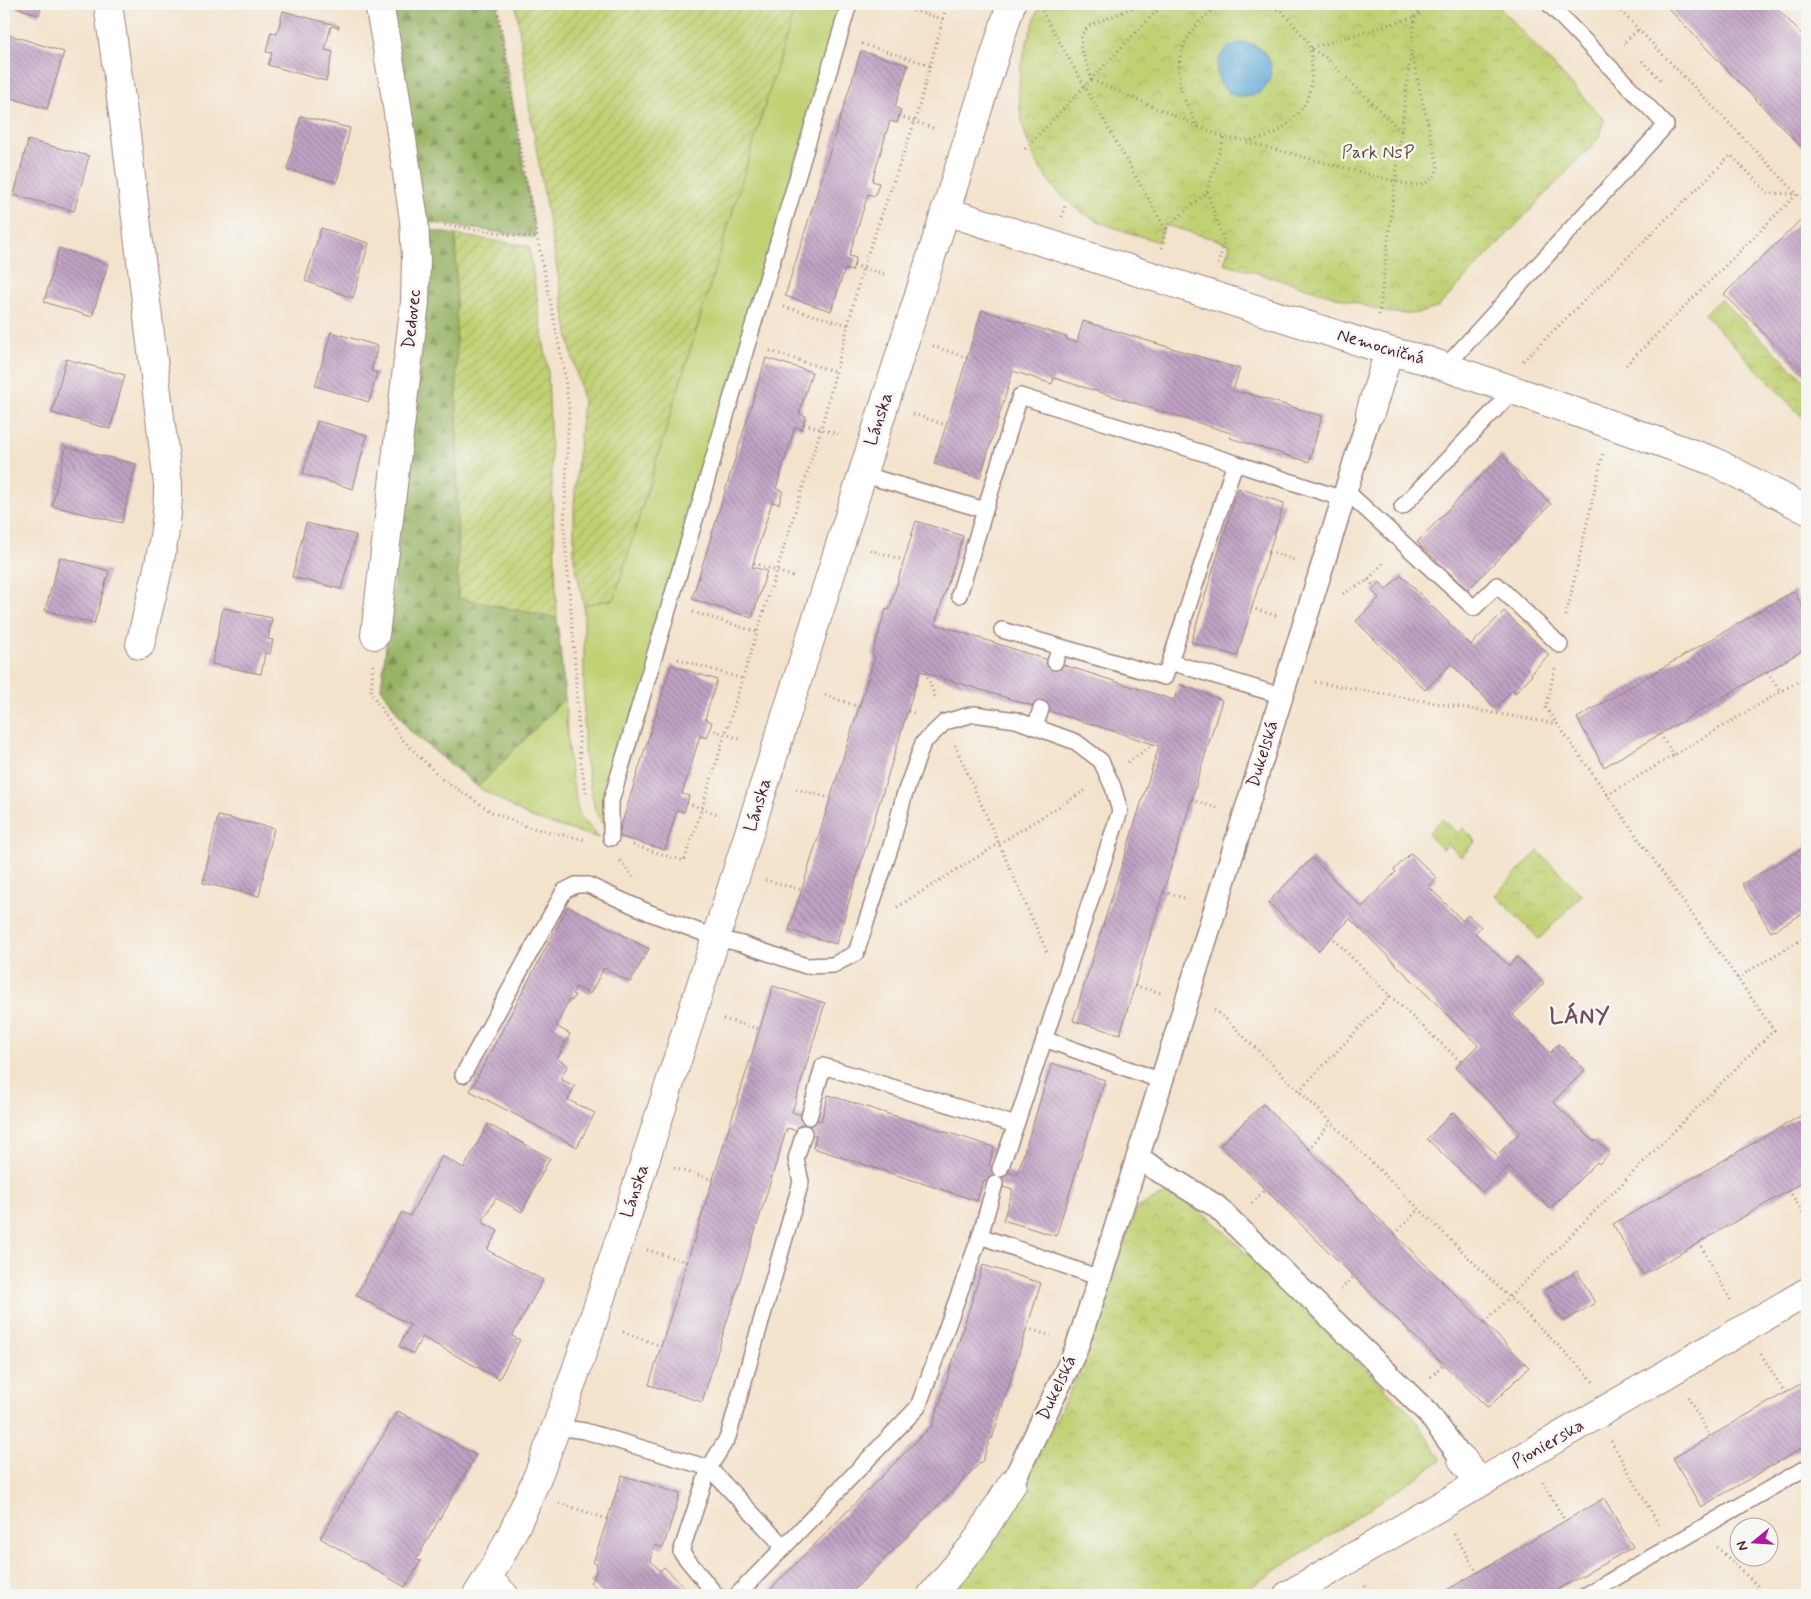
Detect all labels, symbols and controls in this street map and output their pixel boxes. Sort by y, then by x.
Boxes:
park label: Park NsP [1342,141,1414,165]
street label: Dedovec [397,288,427,350]
street label: Nemocničná [1334,323,1428,371]
street label: Lánska [859,389,899,449]
street label: Dukelská [1241,717,1285,791]
street label: Lánska [738,775,778,835]
district label: LÁNY [1550,1002,1610,1031]
street label: Lánska [615,1161,655,1221]
street label: Dukelská [1032,1352,1082,1424]
street label: Pionierska [1507,1414,1589,1474]
north arrow [1728,1516,1778,1566]
text: N [1733,1538,1753,1553]

